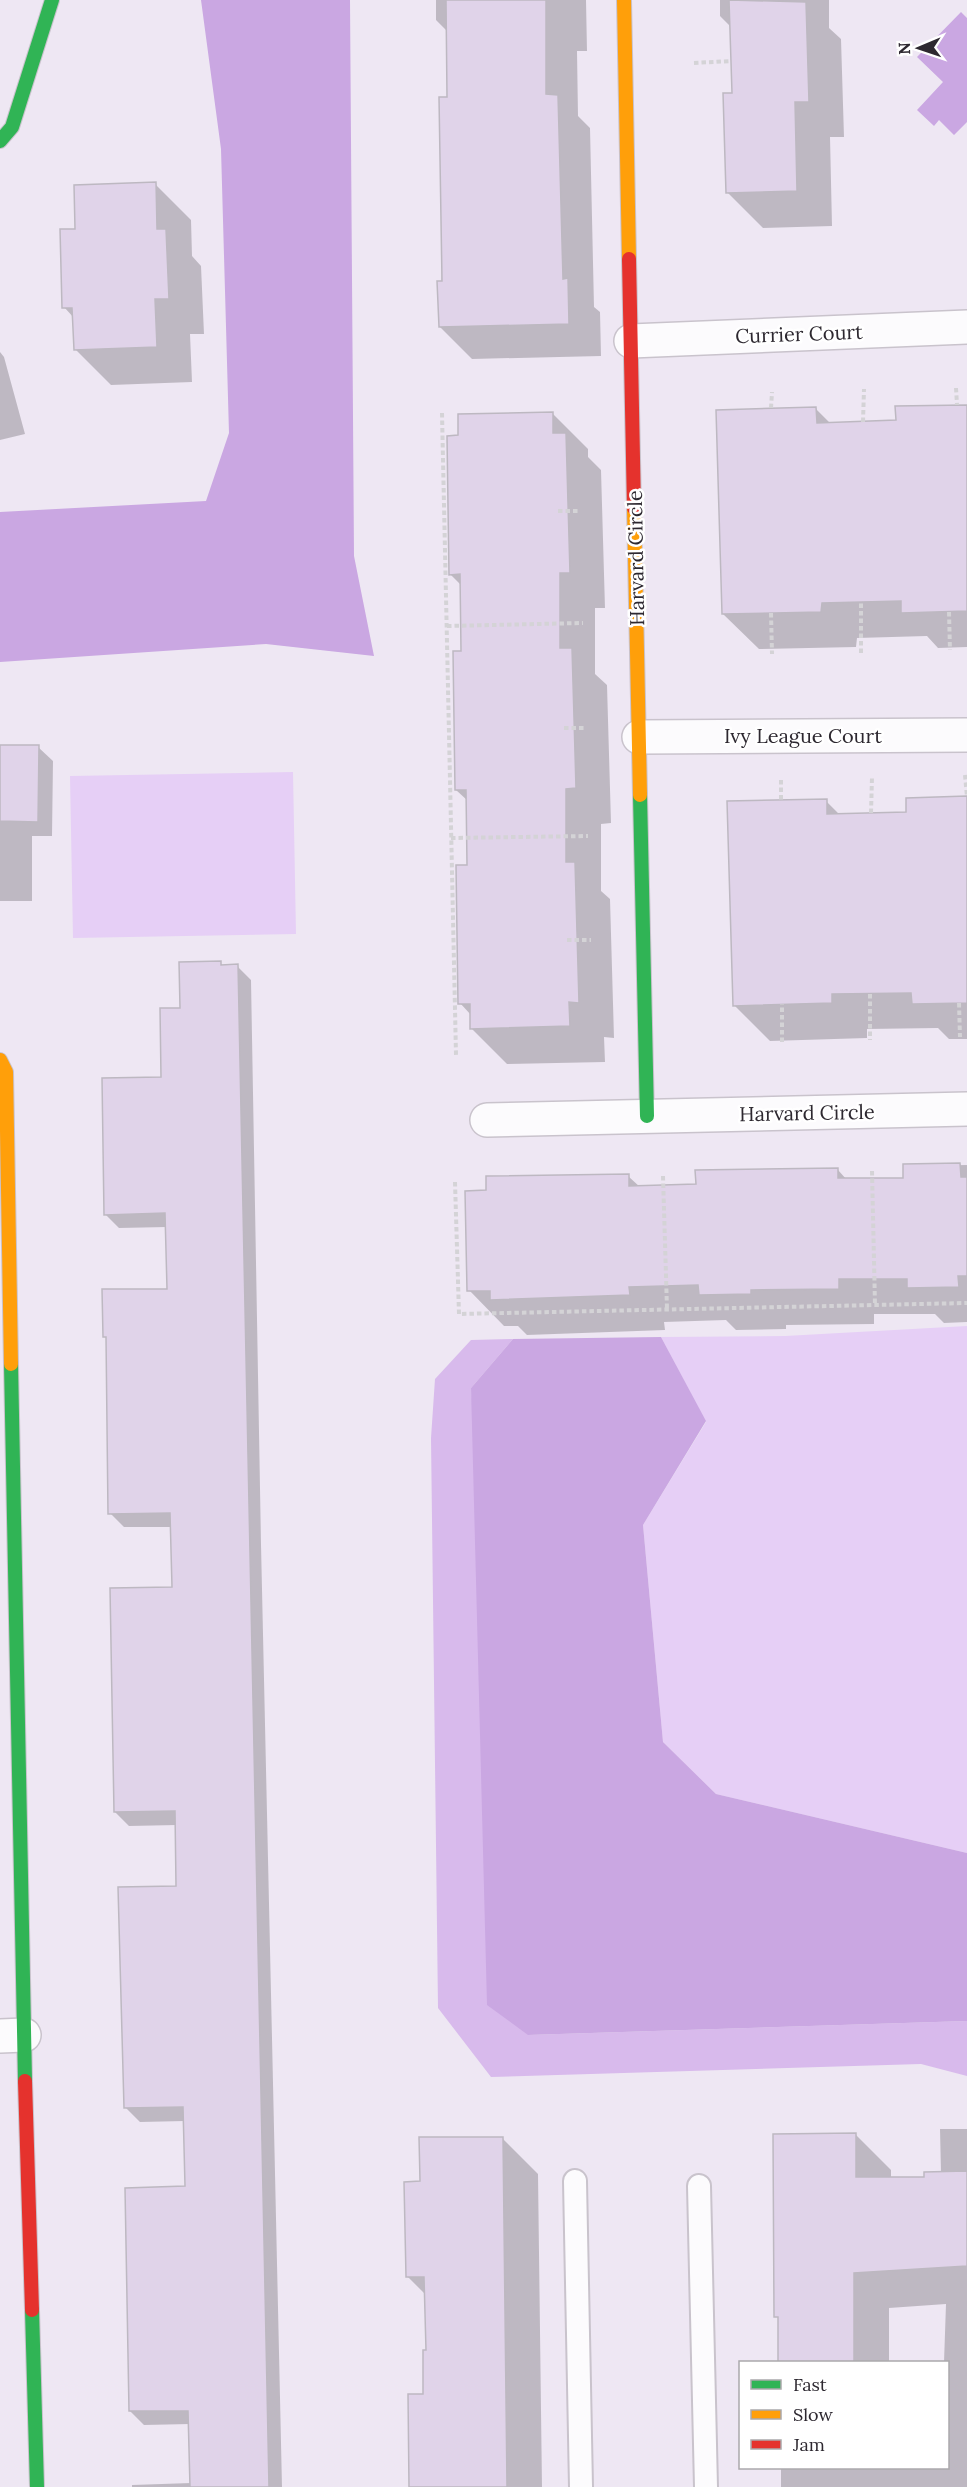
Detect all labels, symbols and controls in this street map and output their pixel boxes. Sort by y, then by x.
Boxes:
north arrow [889,18,949,78]
text: N [894,42,914,55]
street label: Currier Court [735,319,864,348]
street label: Harvard Circle [622,490,649,626]
street label: Ivy League Court [724,723,882,748]
street label: Harvard Circle [739,1099,875,1126]
legend [739,2361,949,2469]
text: Fast [793,2373,827,2396]
text: Slow [793,2403,833,2426]
text: Jam [792,2433,825,2456]

